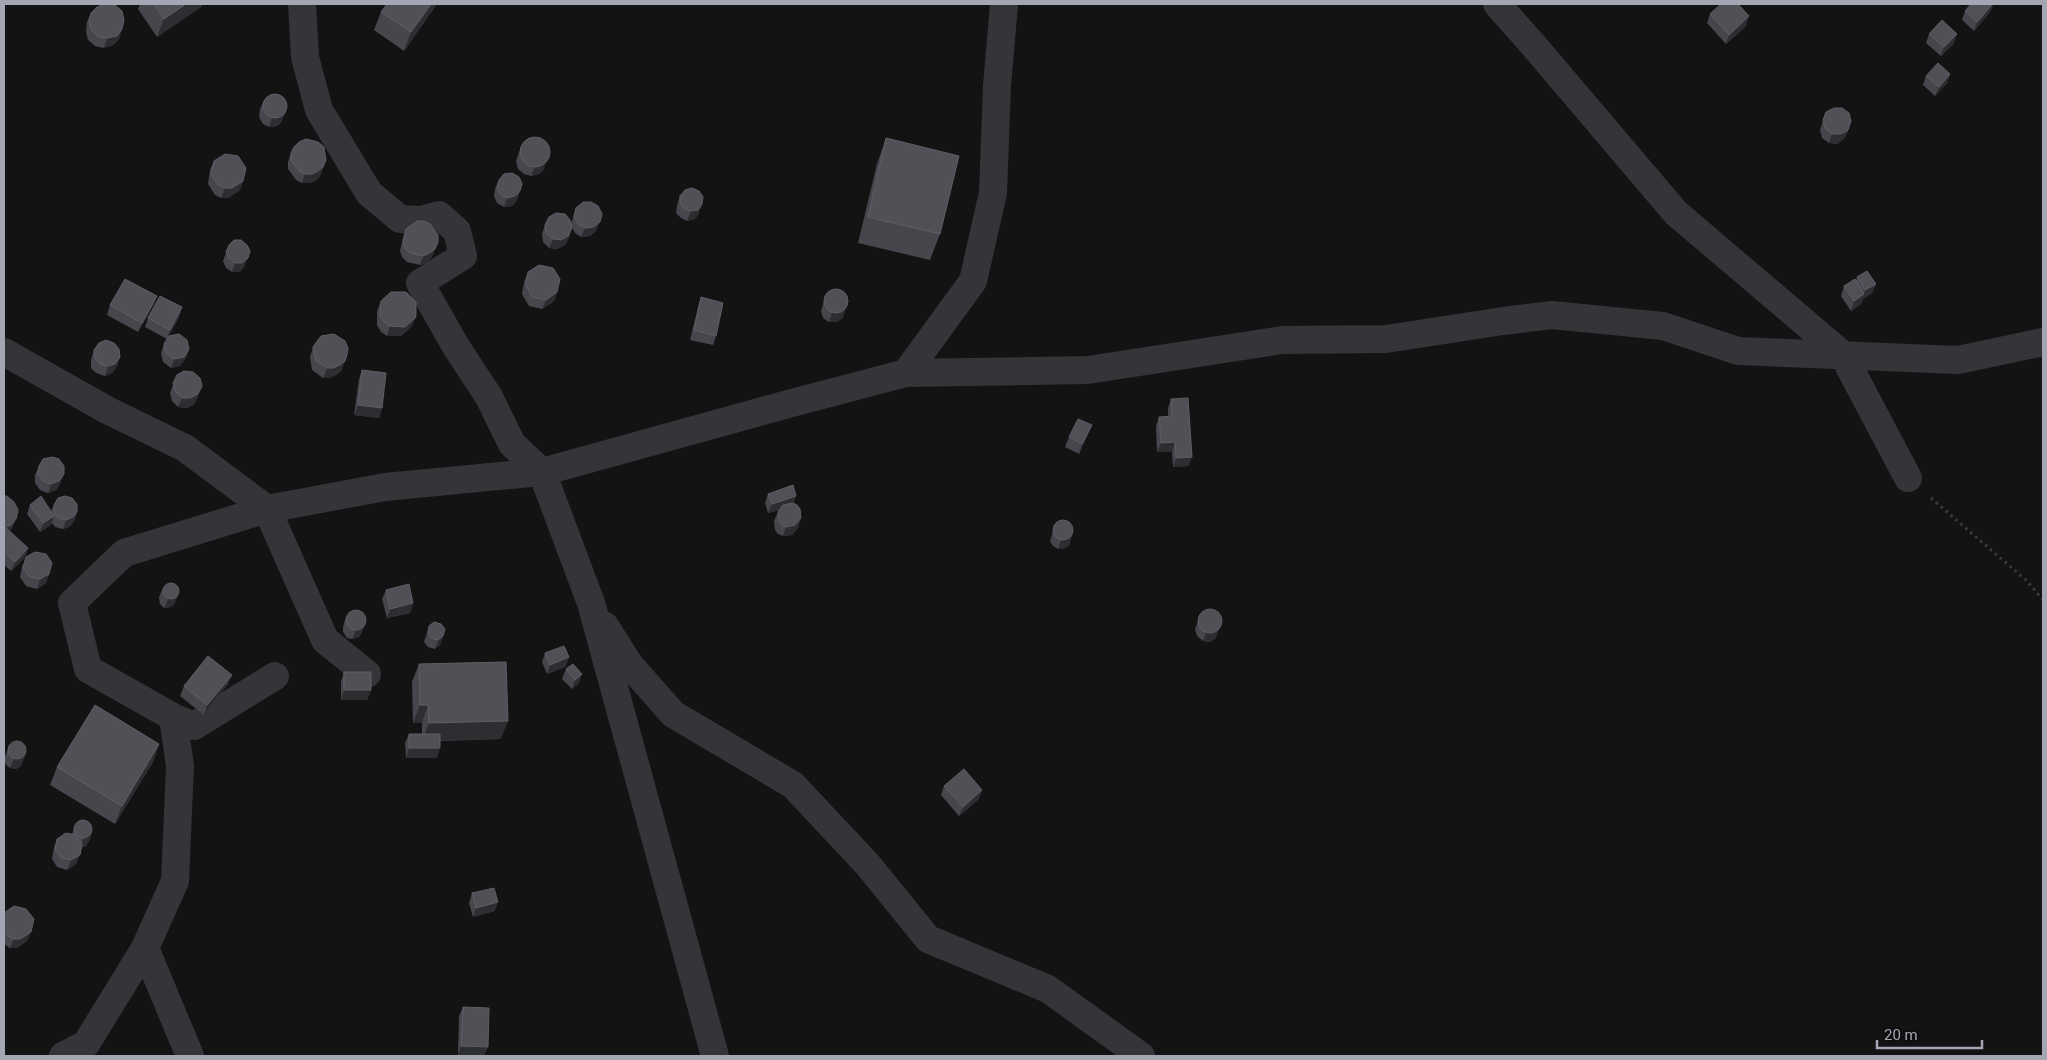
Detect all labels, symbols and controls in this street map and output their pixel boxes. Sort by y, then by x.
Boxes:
scale bar [1877,1018,1982,1050]
text: 20 m [1884,1026,1918,1044]

